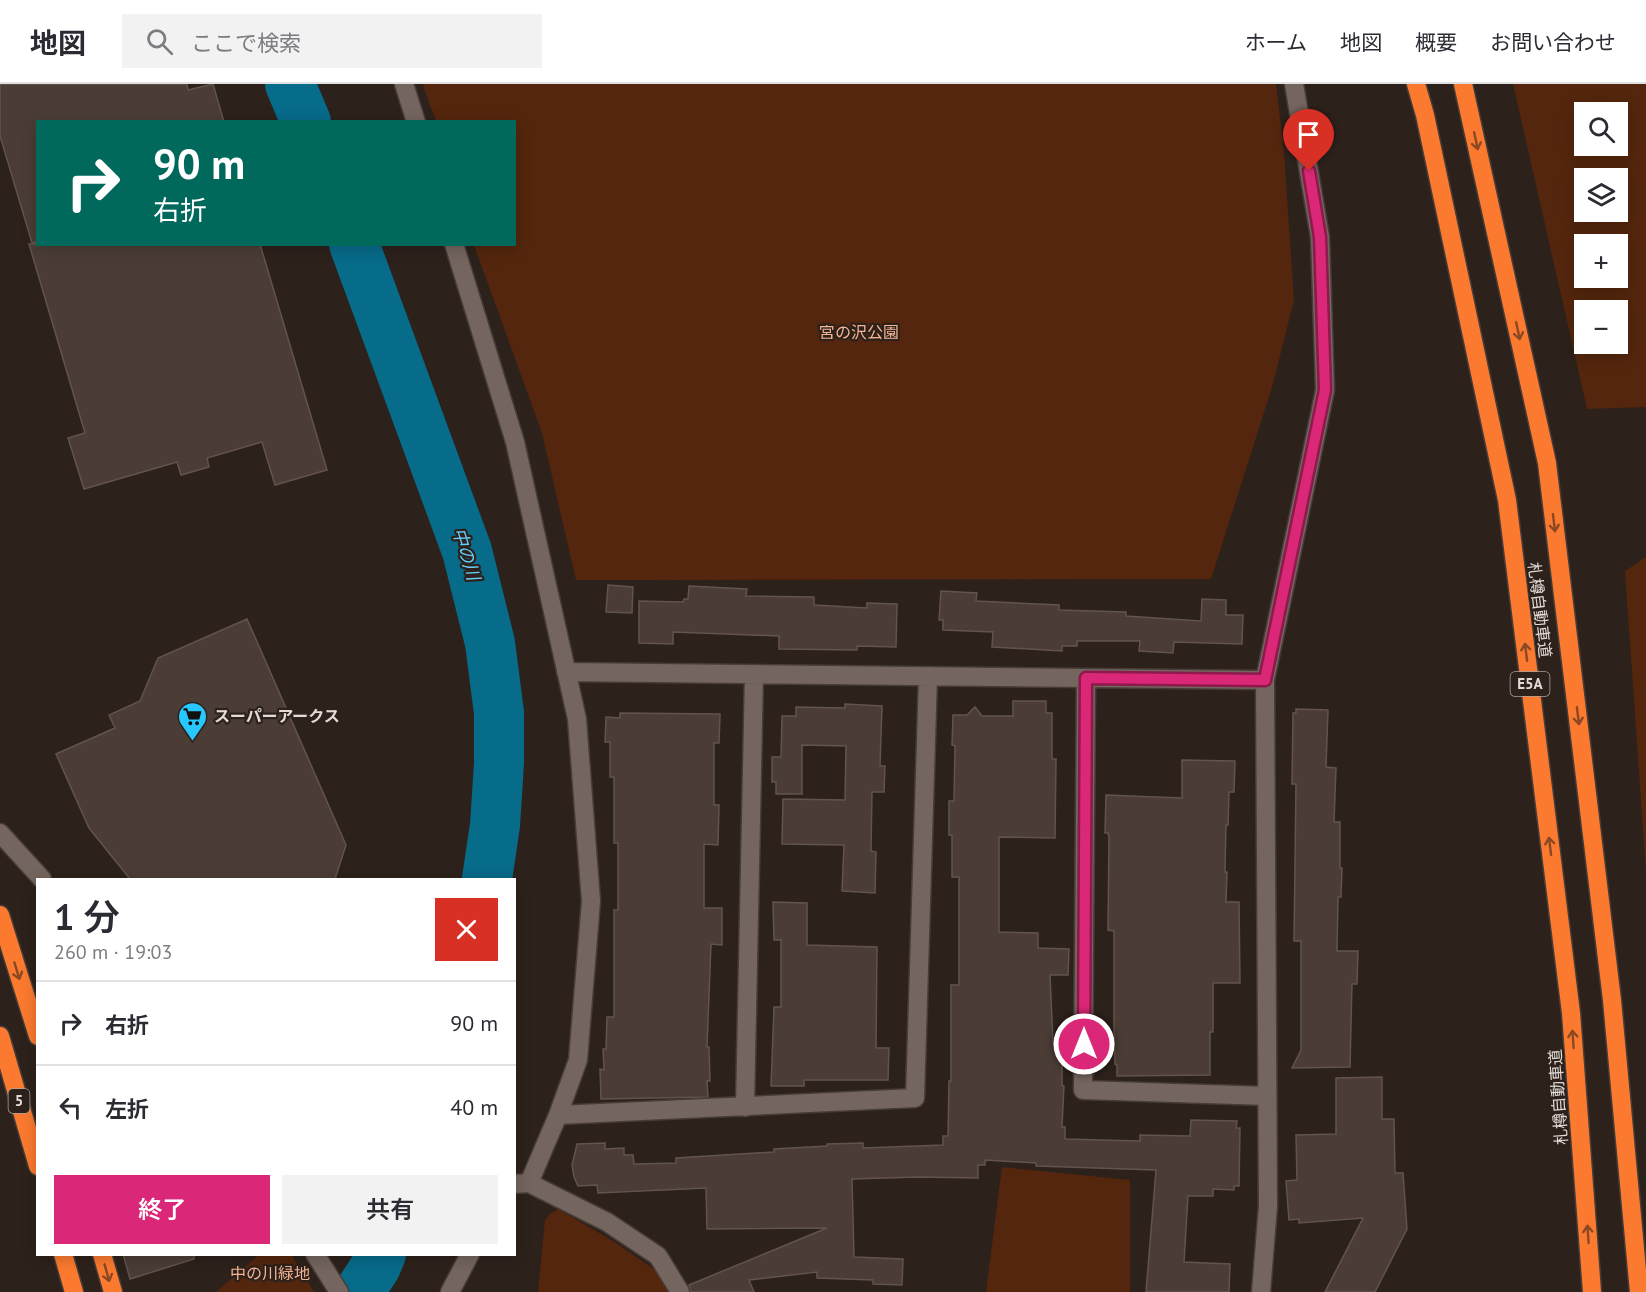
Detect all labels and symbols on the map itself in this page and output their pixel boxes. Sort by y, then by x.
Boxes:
pin [1283,109,1334,171]
one-way arrow [1471,131,1482,150]
one-way arrow [1513,321,1524,341]
park label: 宮の沢公園 [819,322,899,342]
one-way arrow [1549,512,1560,532]
water label: 中の川 [448,525,486,585]
street label: 札樽自動車道 [1524,561,1556,659]
one-way arrow [1520,643,1531,663]
road number: E5A [1510,672,1550,696]
supermarket icon: スーパーアークス [177,700,209,742]
place label: スーパーアークス [214,706,340,726]
one-way arrow [1572,706,1583,726]
one-way arrow [1545,836,1556,856]
one-way arrow [12,961,23,980]
position arrow [1052,1012,1116,1076]
one-way arrow [1568,1030,1579,1050]
street label: 札樽自動車道 [1545,1048,1571,1146]
road number: 5 [8,1089,29,1113]
one-way arrow [1582,1224,1593,1244]
one-way arrow [102,1263,113,1282]
park label: 中の川緑地 [230,1263,310,1283]

